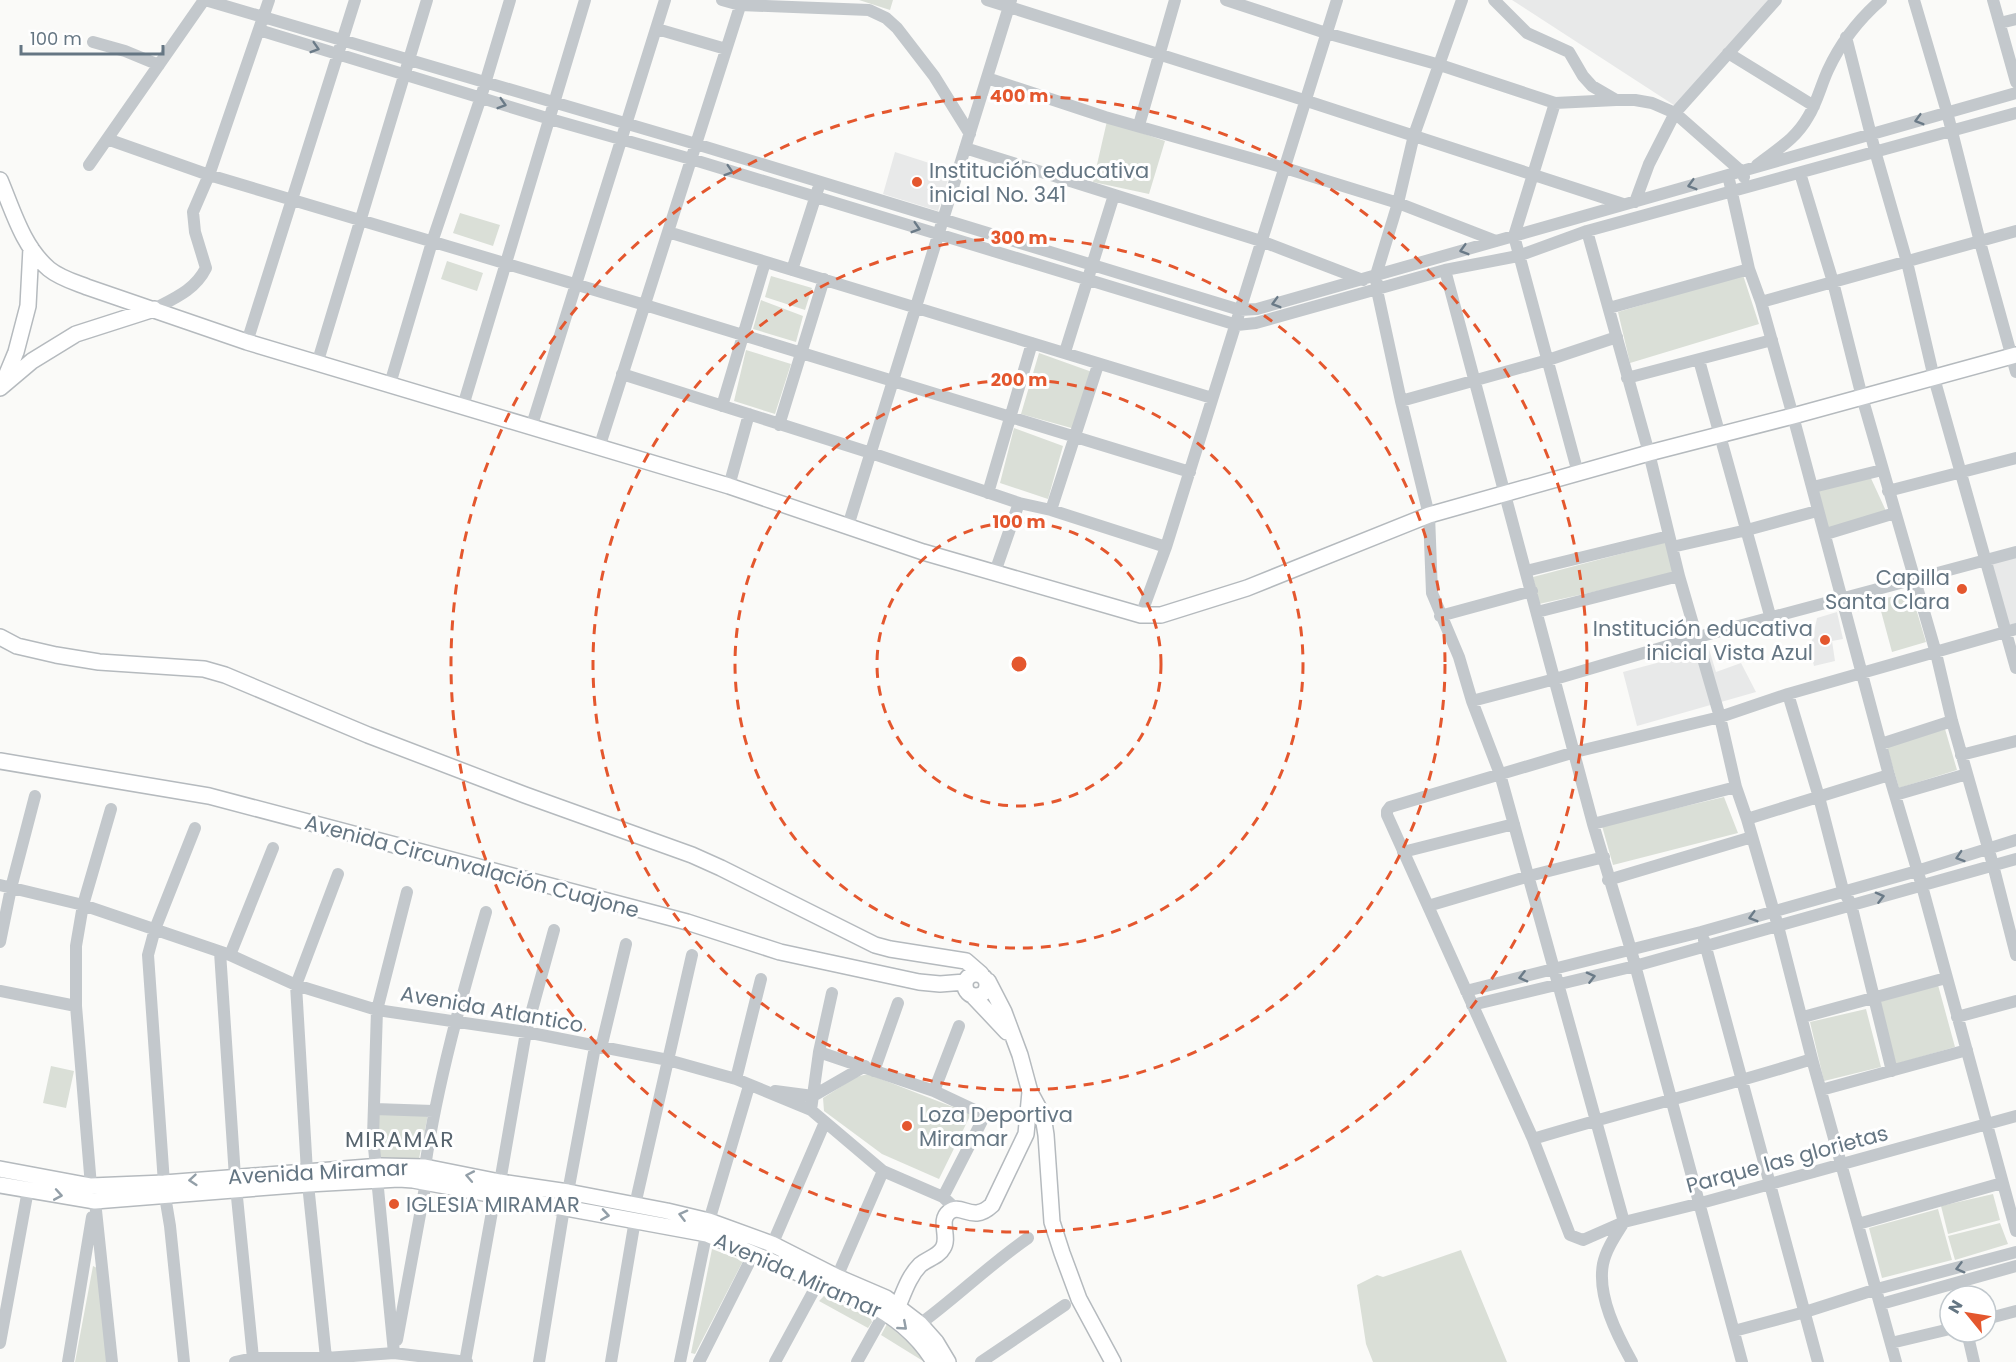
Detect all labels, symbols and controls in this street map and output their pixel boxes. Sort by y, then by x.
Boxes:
scale bar [21,18,164,56]
text: 100 m [30,26,82,51]
one-way arrow [309,41,320,53]
text: 400 m [990,83,1048,108]
one-way arrow [496,97,507,109]
one-way arrow [1914,113,1925,125]
place label: Institución educativa inicial No. 341 [929,156,1149,209]
one-way arrow [723,164,734,176]
marker: Institución educativa inicial No. 341 [910,175,924,189]
one-way arrow [1687,178,1697,190]
one-way arrow [910,220,921,233]
text: 300 m [990,225,1048,250]
one-way arrow [1459,243,1469,256]
one-way arrow [1271,296,1281,309]
text: 200 m [991,367,1047,392]
text: 100 m [992,509,1046,534]
place label: Capilla Santa Clara [1825,563,1950,616]
marker: Capilla Santa Clara [1955,582,1969,596]
place label: Institución educativa inicial Vista Azul [1593,614,1813,667]
marker: Institución educativa inicial Vista Azul [1818,633,1832,647]
centre of rings [1009,654,1029,674]
street label: Avenida Circunvalación Cuajone [302,807,642,925]
one-way arrow [1955,850,1966,862]
one-way arrow [1874,891,1884,904]
one-way arrow [1748,910,1758,922]
one-way arrow [1519,970,1529,983]
one-way arrow [1585,972,1595,984]
street label: Avenida Atlantico [398,979,586,1039]
place label: Loza Deportiva Miramar [919,1100,1073,1153]
street label: Parque las glorietas [1683,1118,1891,1200]
marker: Loza Deportiva Miramar [900,1119,914,1133]
district label: MIRAMAR [345,1124,455,1155]
street label: Avenida Miramar [227,1153,409,1191]
one-way arrow [466,1170,476,1183]
one-way arrow [188,1173,197,1186]
one-way arrow [52,1188,62,1201]
place label: IGLESIA MIRAMAR [406,1190,580,1219]
marker: IGLESIA MIRAMAR [387,1197,401,1211]
one-way arrow [600,1208,610,1221]
one-way arrow [678,1209,688,1222]
street label: Avenida Miramar [710,1225,886,1325]
one-way arrow [1955,1261,1966,1273]
north arrow [1938,1284,1998,1344]
text: N [1942,1296,1968,1318]
one-way arrow [896,1319,907,1330]

